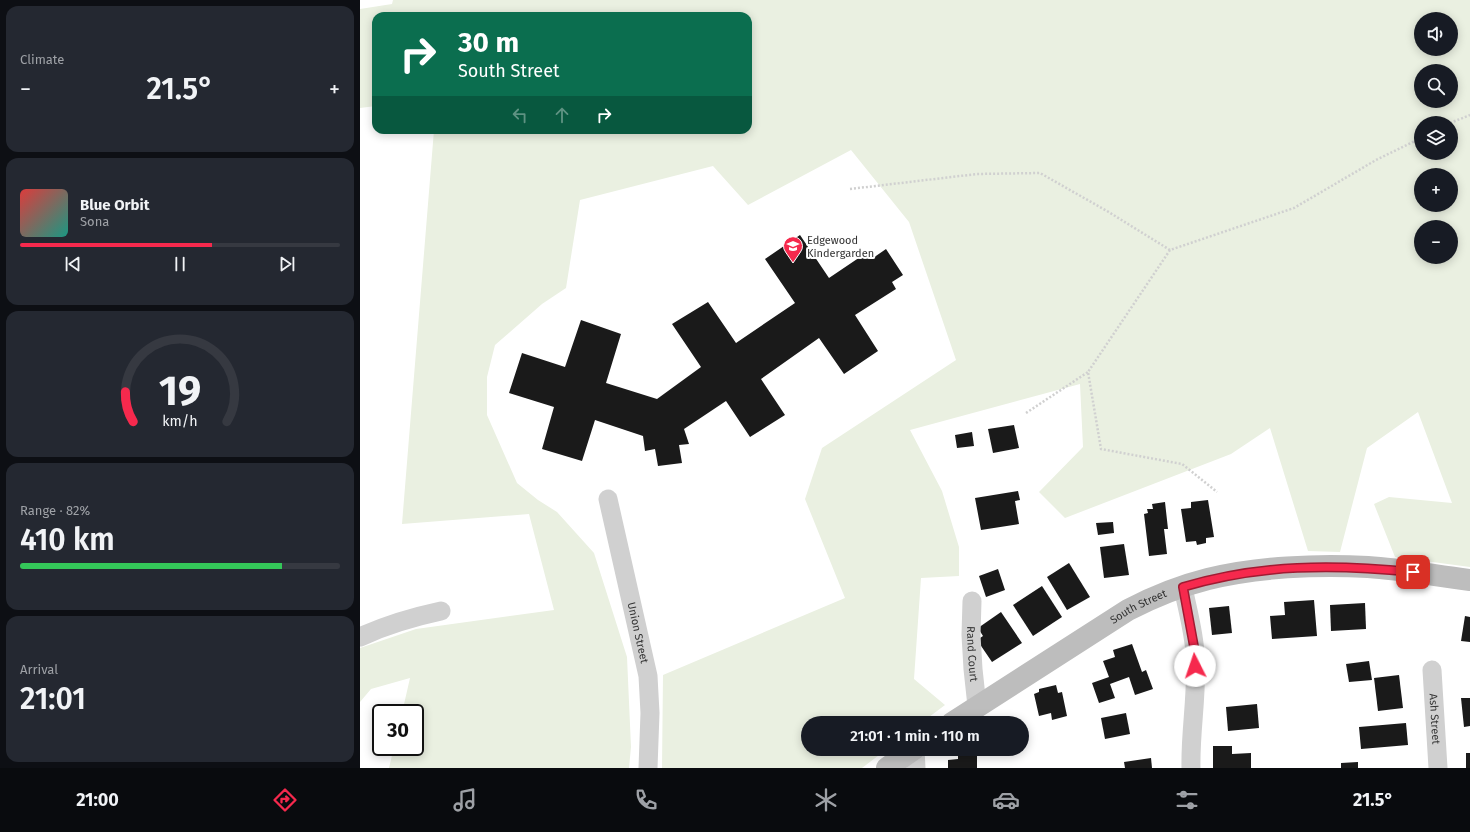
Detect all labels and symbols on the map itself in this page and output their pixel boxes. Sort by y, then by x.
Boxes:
place label: Edgewood Kindergarden [807,234,874,260]
school or university icon: Edgewood Kindergarden [782,235,804,263]
pin [1396,555,1430,589]
street label: South Street [1107,587,1169,626]
street label: Union Street [625,601,651,665]
street label: Rand Court [964,626,981,682]
position arrow [1174,645,1216,687]
street label: Ash Street [1427,693,1443,745]
speed limit sign: 30 [372,704,424,756]

